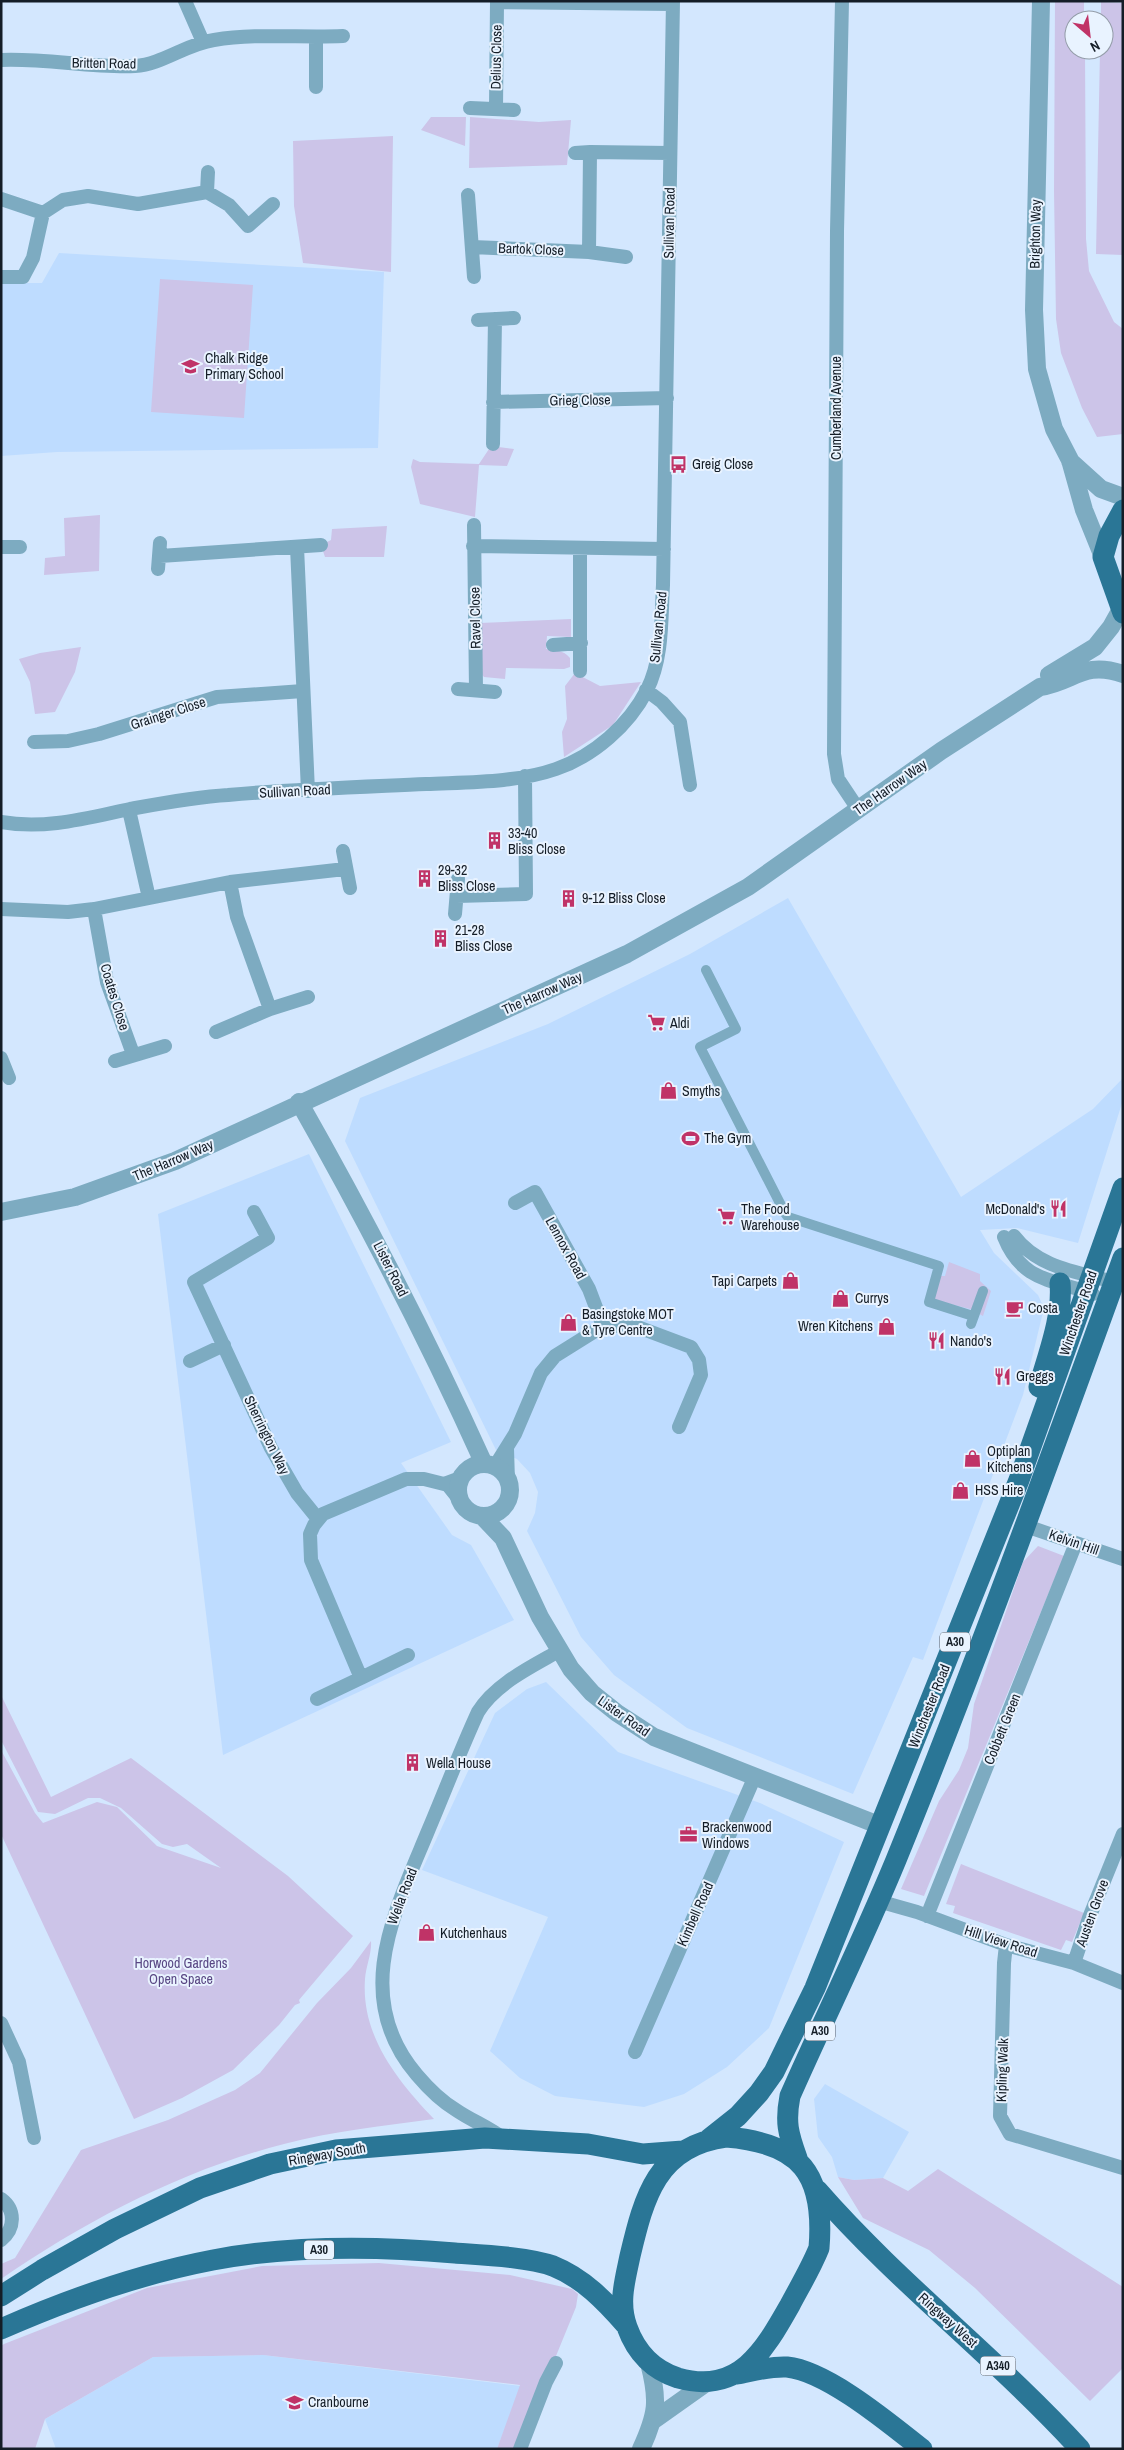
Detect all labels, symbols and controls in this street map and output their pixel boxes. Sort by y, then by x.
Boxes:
north arrow [1064,10,1114,60]
street label: Delius Close [486,24,506,90]
text: N [1087,37,1103,56]
street label: Britten Road [72,53,136,73]
street label: Sullivan Road [659,187,679,259]
street label: Brighton Way [1025,199,1045,269]
street label: Bartok Close [498,239,564,259]
place label: Chalk Ridge Primary School [205,349,283,383]
school or university icon: Chalk Ridge Primary School [181,356,201,376]
street label: Cumberland Avenue [827,356,845,460]
street label: Grieg Close [549,390,611,410]
bus stop icon: Greig Close [668,454,688,474]
place label: Greig Close [692,455,753,473]
street label: Ravel Close [465,587,485,649]
street label: Sullivan Road [645,591,671,663]
street label: Grainger Close [128,692,208,734]
street label: The Harrow Way [850,755,930,819]
street label: Sullivan Road [259,780,331,802]
place label: 33-40 Bliss Close [508,824,565,858]
building icon: 33-40 Bliss Close [484,831,504,851]
place label: 29-32 Bliss Close [438,861,495,895]
building icon: 29-32 Bliss Close [414,868,434,888]
building icon: 9-12 Bliss Close [558,888,578,908]
place label: 9-12 Bliss Close [582,889,666,907]
place label: 21-28 Bliss Close [455,921,512,955]
building icon: 21-28 Bliss Close [431,928,451,948]
street label: Coates Close [96,961,134,1033]
street label: The Harrow Way [499,967,585,1019]
supermarket icon: Aldi [646,1013,666,1033]
place label: Aldi [669,1014,690,1032]
shop icon: Smyths [658,1081,678,1101]
place label: Smyths [682,1082,721,1100]
sports icon: The Gym [680,1128,700,1148]
place label: The Gym [704,1129,751,1147]
street label: The Harrow Way [130,1135,216,1185]
restaurant icon: McDonald's [1049,1199,1069,1219]
place label: The Food Warehouse [741,1200,799,1234]
place label: McDonald's [985,1200,1045,1218]
supermarket icon: The Food Warehouse [717,1207,737,1227]
street label: Lennox Road [542,1214,590,1282]
street label: Lister Road [370,1238,412,1300]
street label: Winchester Road [1055,1268,1101,1358]
shop icon: Tapi Carpets [781,1271,801,1291]
place label: Tapi Carpets [712,1272,777,1290]
shop icon: Currys [831,1288,851,1308]
place label: Currys [855,1289,889,1307]
cafe icon: Costa [1004,1298,1024,1318]
place label: Costa [1028,1299,1059,1317]
place label: Basingstoke MOT & Tyre Centre [582,1305,674,1339]
shop icon: Basingstoke MOT & Tyre Centre [558,1312,578,1332]
shop icon: Wren Kitchens [877,1316,897,1336]
place label: Wren Kitchens [798,1317,873,1335]
restaurant icon: Nando's [926,1331,946,1351]
place label: Nando's [950,1332,992,1350]
restaurant icon: Greggs [992,1366,1012,1386]
place label: Greggs [1016,1367,1054,1385]
street label: Sherrington Way [240,1393,294,1478]
place label: Optiplan Kitchens [987,1442,1032,1476]
shop icon: Optiplan Kitchens [963,1449,983,1469]
shop icon: HSS Hire [951,1480,971,1500]
place label: HSS Hire [975,1481,1023,1499]
street label: Kelvin Hill [1047,1525,1101,1559]
road number: A30 [940,1632,970,1651]
street label: Winchester Road [904,1662,954,1750]
street label: Cobbett Green [980,1691,1024,1767]
street label: Lister Road [595,1692,653,1740]
building icon: Wella House [402,1753,422,1773]
place label: Wella House [426,1754,491,1772]
place label: Brackenwood Windows [702,1818,772,1852]
office icon: Brackenwood Windows [678,1825,698,1845]
street label: Wella Road [383,1865,421,1927]
street label: Austen Grove [1071,1877,1112,1950]
street label: Kimbell Road [673,1879,717,1949]
street label: Hill View Road [962,1921,1040,1961]
shop icon: Kutchenhaus [416,1923,436,1943]
place label: Kutchenhaus [440,1924,507,1942]
park label: Horwood Gardens Open Space [134,1954,228,1988]
road number: A30 [805,2022,835,2040]
street label: Kipling Walk [992,2037,1012,2102]
street label: Ringway South [287,2138,367,2170]
road number: A30 [304,2240,334,2260]
street label: Ringway West [915,2289,981,2351]
road number: A340 [980,2356,1016,2376]
school or university icon: Cranbourne [284,2392,304,2412]
place label: Cranbourne [308,2393,369,2411]

